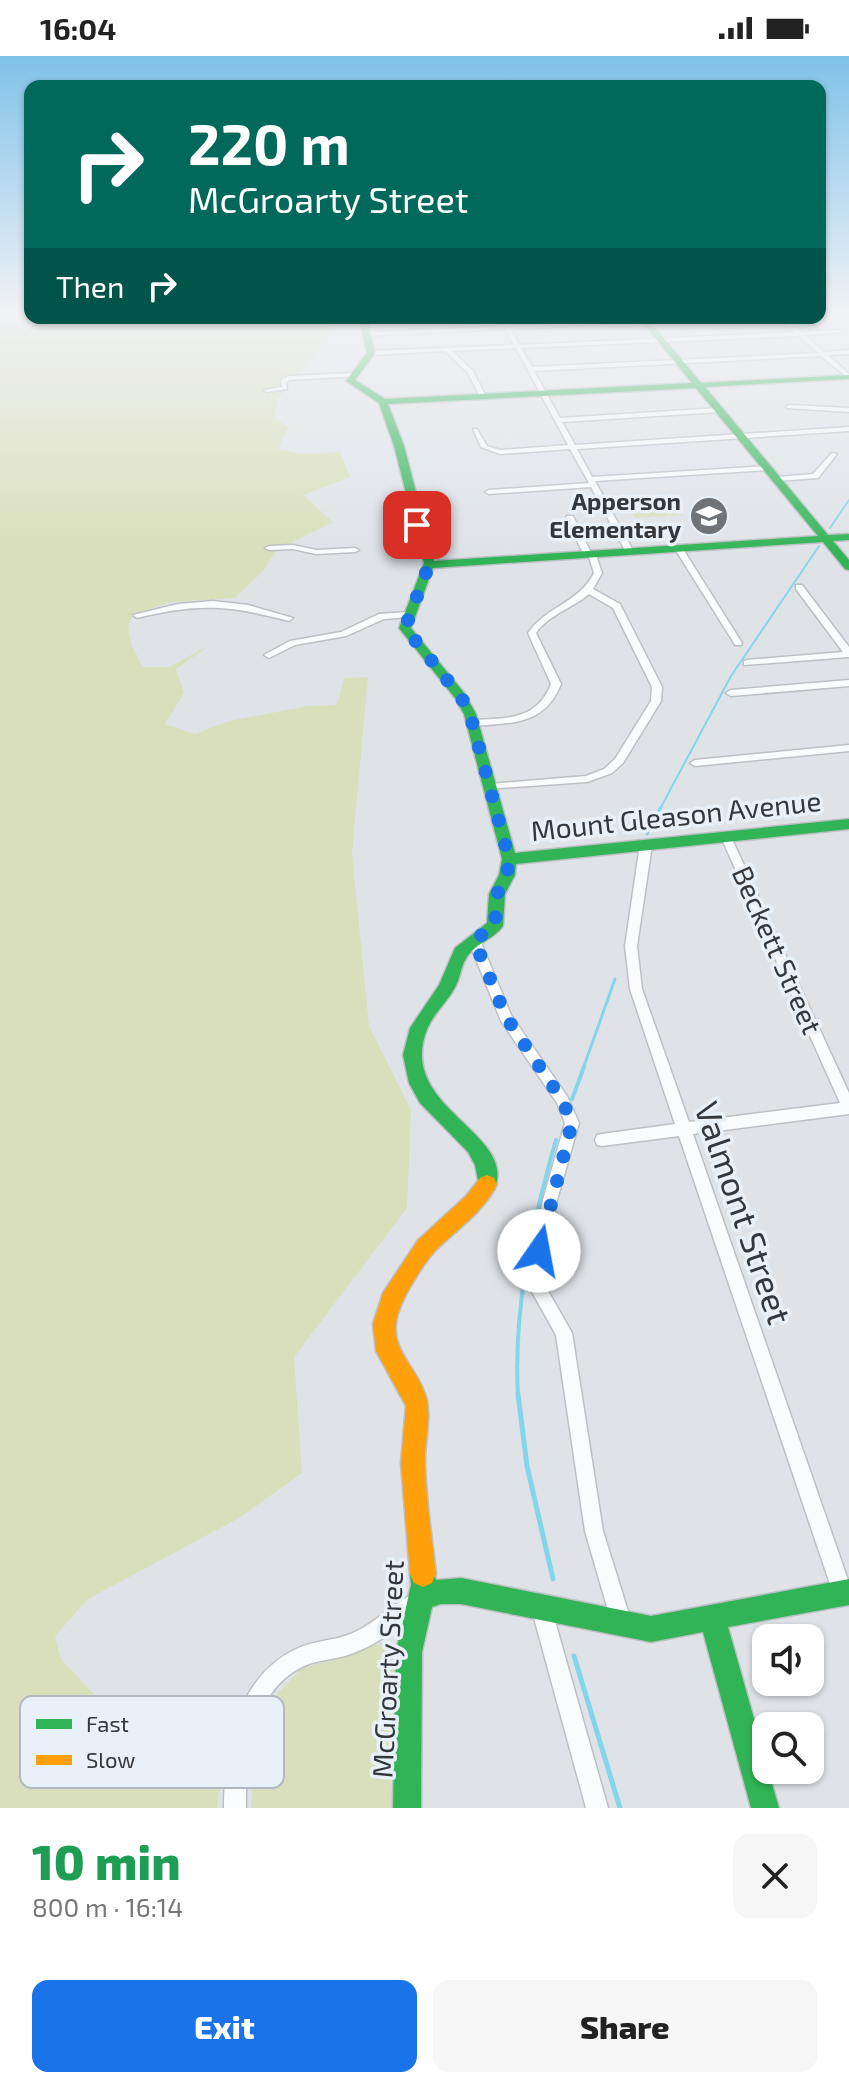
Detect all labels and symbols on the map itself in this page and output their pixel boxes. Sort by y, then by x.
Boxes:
place label: Apperson Elementary [549,486,681,543]
pin [383,491,451,559]
school or university icon: Apperson Elementary [688,495,730,537]
street label: Mount Gleason Avenue [529,783,823,847]
street label: Beckett Street [726,860,830,1039]
street label: Valmont Street [687,1096,802,1329]
position arrow [497,1209,581,1293]
street label: McGroarty Street [364,1559,410,1779]
legend [20,1696,284,1788]
text: Fast [86,1710,129,1736]
text: Slow [86,1746,135,1772]

